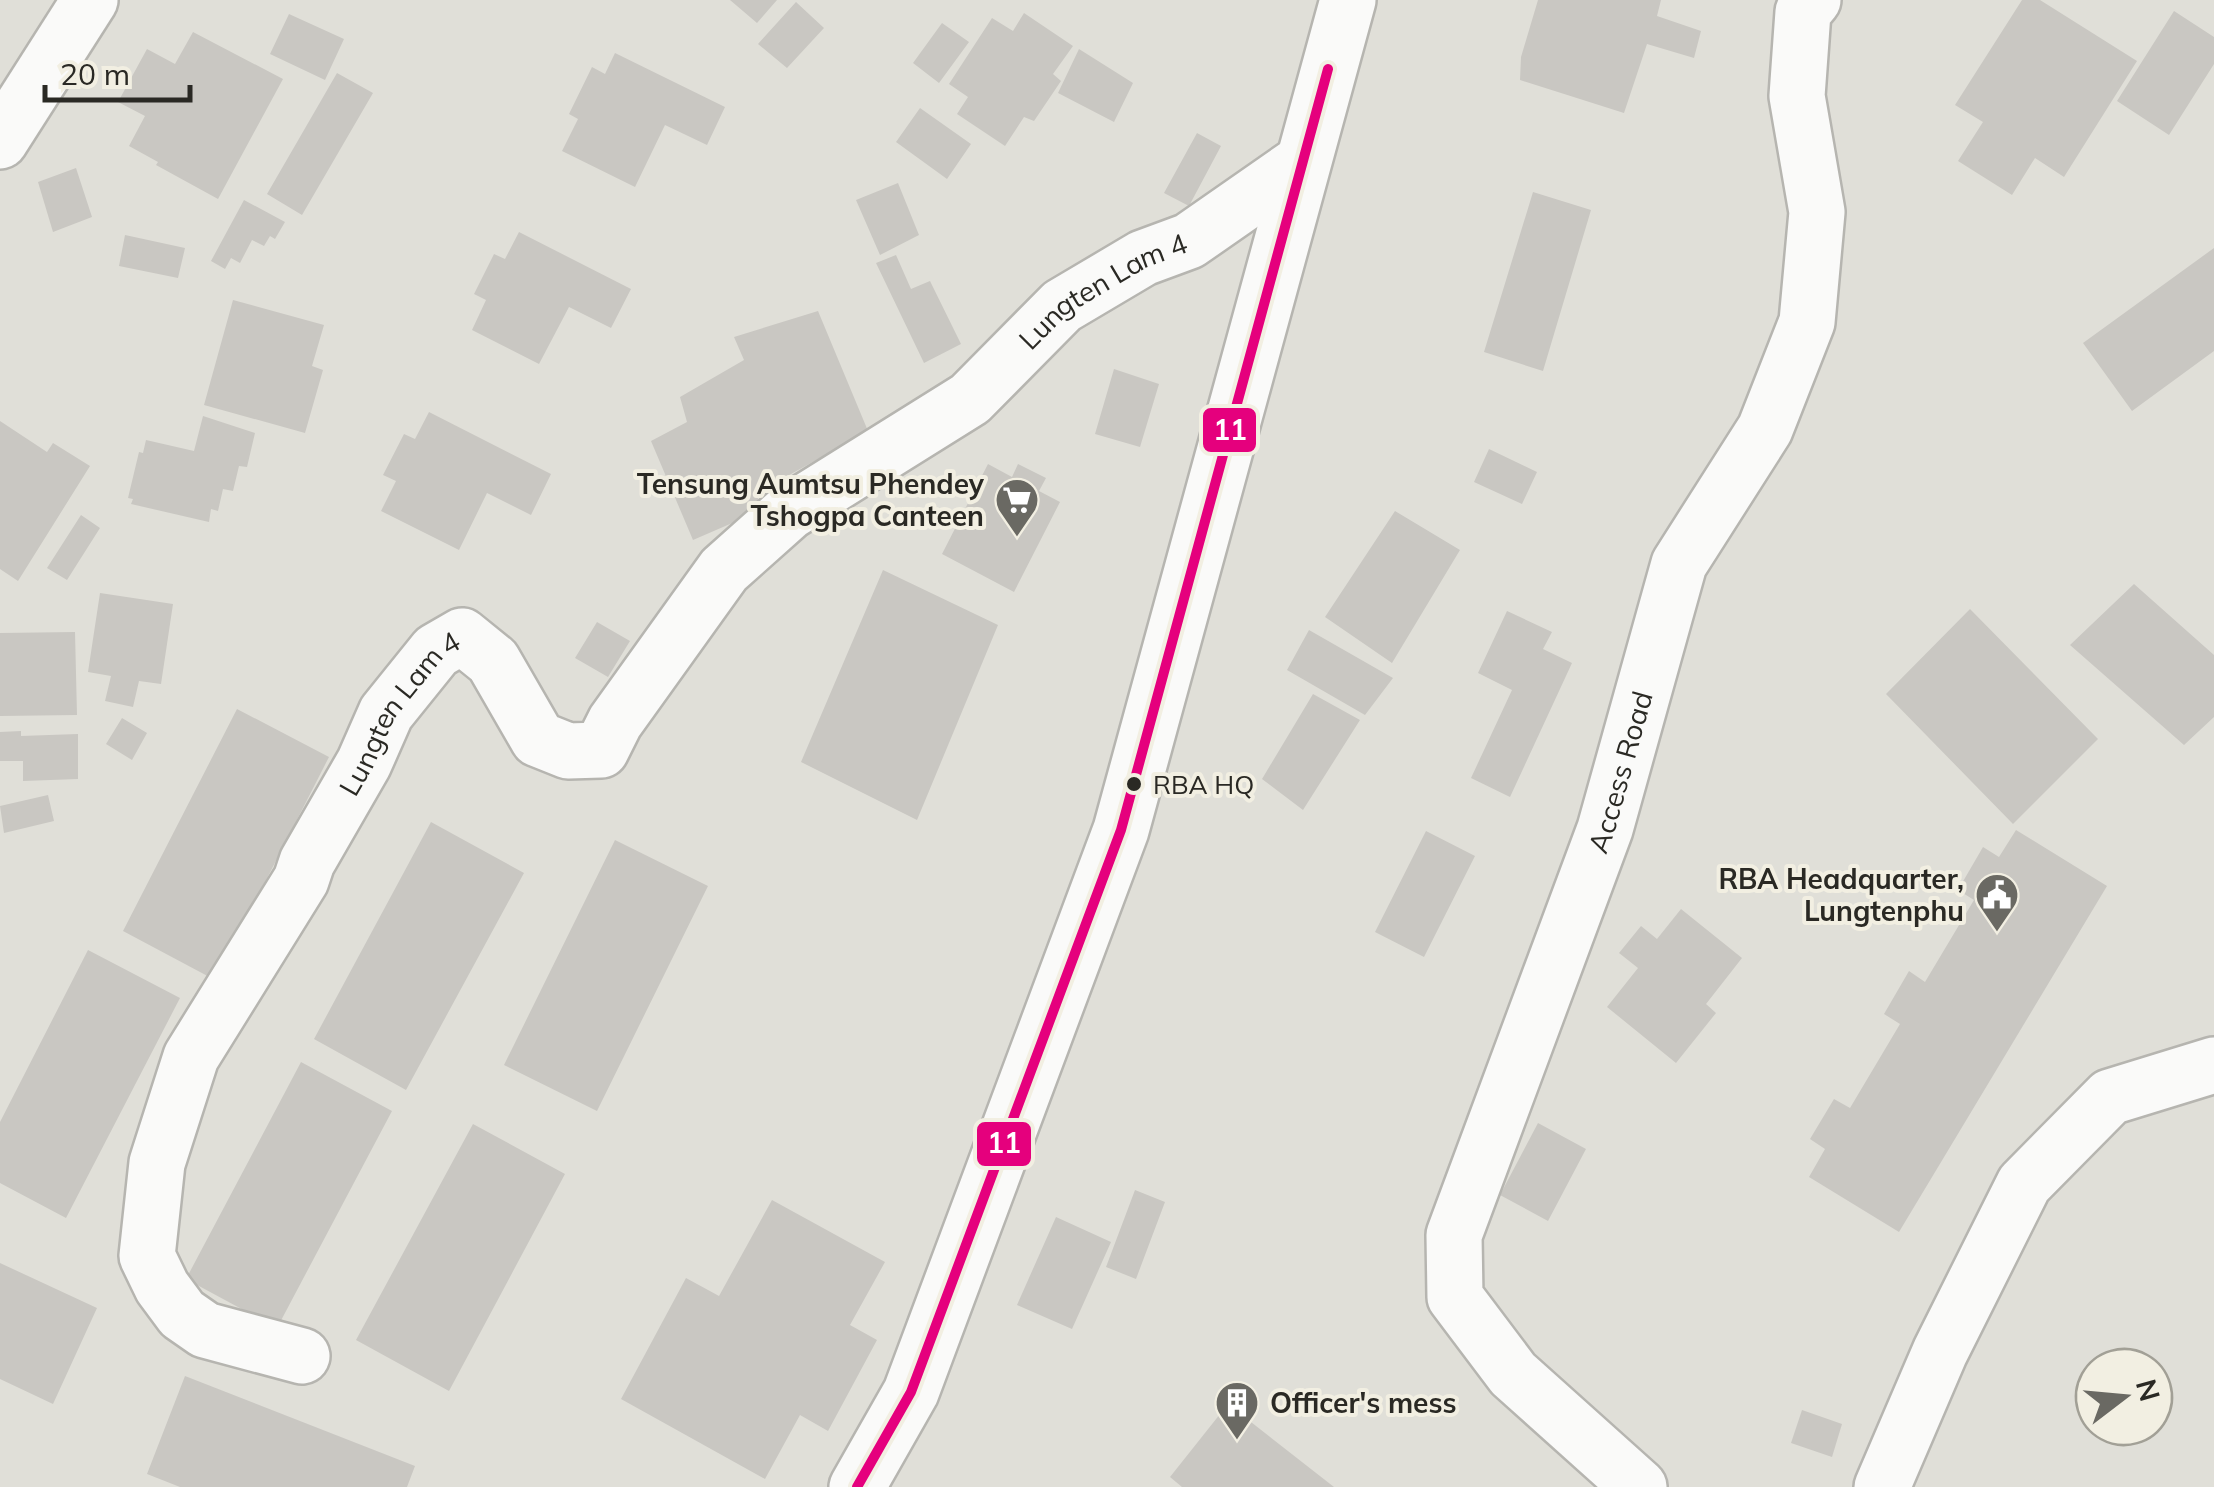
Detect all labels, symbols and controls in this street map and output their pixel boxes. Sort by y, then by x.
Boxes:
scale bar [45,40,190,102]
text: 20 m [60,55,130,93]
street label: Lungten Lam 4 [1011,225,1192,356]
line badge: 11 [1201,406,1258,454]
text: 11 [1213,412,1247,447]
place label: Tensung Aumtsu Phendey Tshogpa Canteen [637,466,985,533]
supermarket icon: Tensung Aumtsu Phendey Tshogpa Canteen [994,477,1040,538]
street label: Lungten Lam 4 [331,623,466,802]
street label: Access Road [1580,687,1660,858]
place label: RBA HQ [1153,768,1254,801]
marker: RBA HQ [1124,774,1144,794]
place label: RBA Headquarter, Lungtenphu [1718,861,1964,928]
public building icon: RBA Headquarter, Lungtenphu [1974,872,2020,933]
line badge: 11 [975,1120,1033,1168]
text: 11 [987,1125,1021,1160]
north arrow [2074,1347,2174,1447]
text: N [2129,1375,2168,1405]
building icon: Officer's mess [1214,1380,1260,1441]
place label: Officer's mess [1270,1385,1457,1420]

